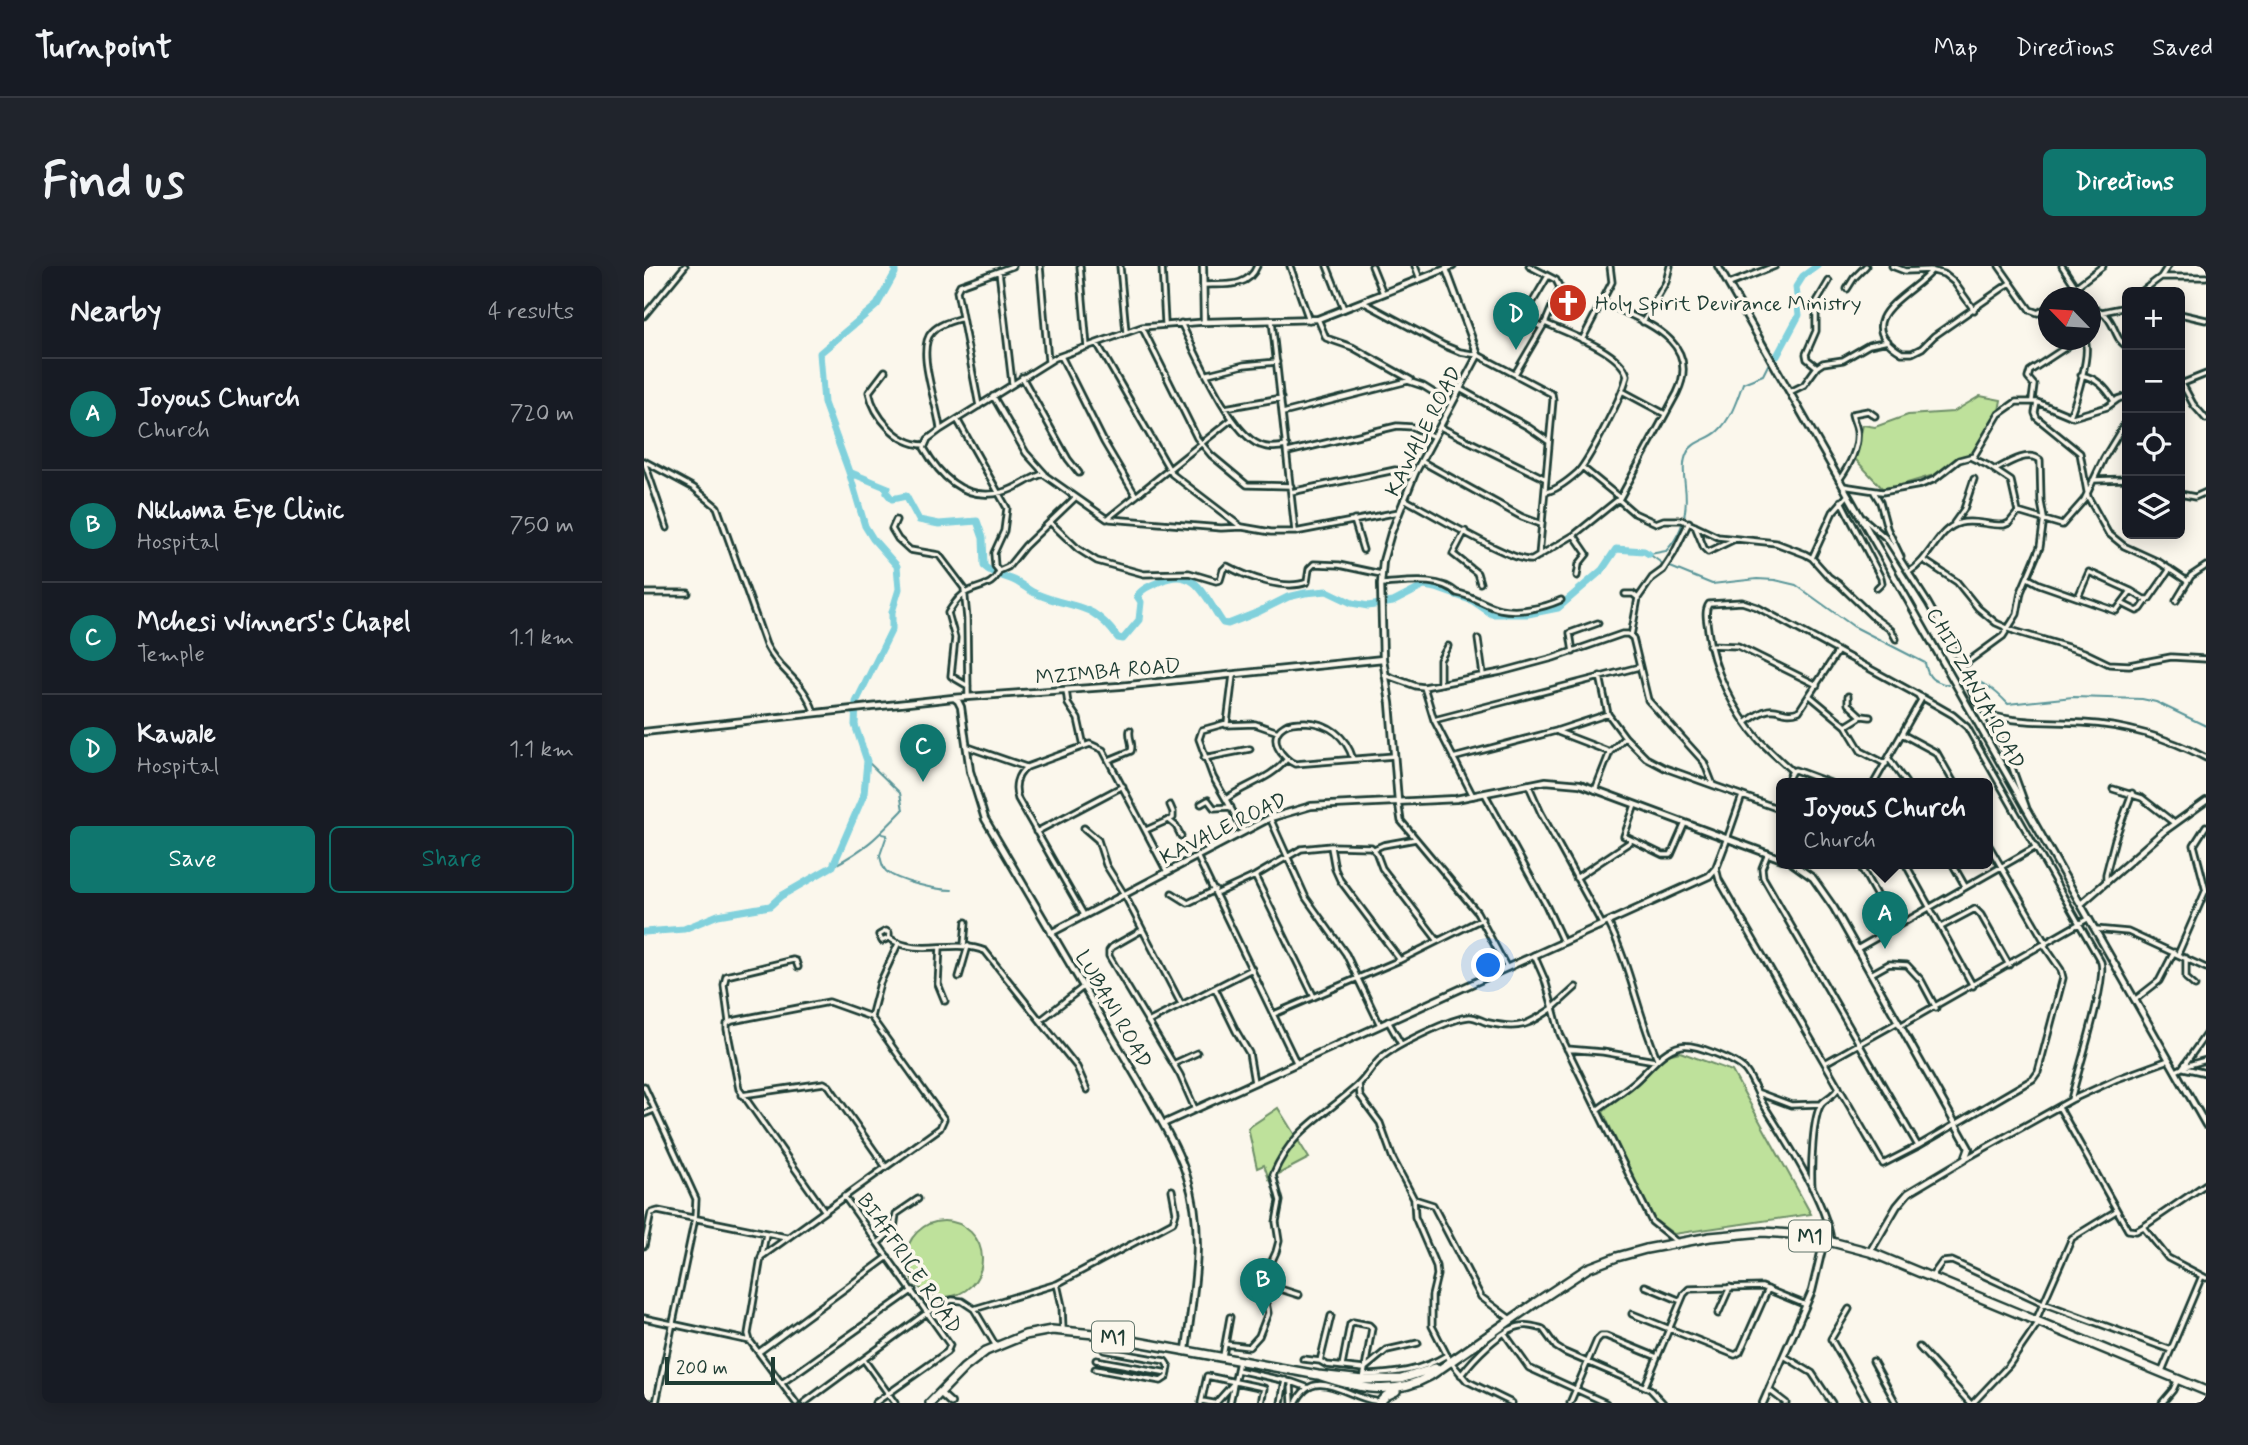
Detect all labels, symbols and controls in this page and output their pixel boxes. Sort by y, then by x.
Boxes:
text: Turnpoint [35,26,172,70]
text: Map [1934,33,1978,64]
text: Directions [2016,33,2114,64]
text: Saved [2152,33,2213,64]
button: Directions [2043,149,2206,216]
text: Find us [42,150,185,215]
church icon: Holy Spirit Devirance Ministry [1547,282,1589,324]
north arrow [2038,287,2101,350]
map controls [2122,287,2185,539]
button: + [2122,287,2185,350]
place label: Holy Spirit Devirance Ministry [1595,290,1862,318]
text: Nearby [70,292,161,331]
pin: D [1493,292,1539,350]
text: 4 results [488,297,574,327]
button: − [2122,350,2185,413]
street label: KAWALE ROAD [1379,361,1469,501]
text: Joyous Church [137,382,300,416]
text: A [85,399,101,429]
text: 720 m [510,399,574,429]
button: locate [2122,413,2185,476]
text: Church [137,416,210,446]
button: layers [2122,476,2185,539]
text: Nkhoma Eye Clinic [137,494,344,528]
text: B [86,511,100,541]
text: 750 m [509,511,574,541]
text: Hospital [137,528,219,558]
street label: CHIDZANJA ROAD [1919,603,2031,774]
text: Mchesi Winners's Chapel [137,606,410,640]
text: C [85,623,101,653]
text: 1.1 km [509,623,574,653]
text: Temple [137,640,205,670]
street label: MZIMBA ROAD [1034,652,1182,692]
text: Kawale [137,718,216,752]
pin: C [900,724,946,782]
text: D [85,735,101,765]
text: 1.1 km [509,735,574,765]
text: Hospital [137,752,219,782]
popup [1776,778,1993,869]
street label: KAVALE ROAD [1155,786,1291,872]
text: Joyous Church [1803,792,1966,826]
button: Save [70,826,315,893]
button: Share [329,826,574,893]
text: Church [1803,826,1876,856]
pin: A [1862,891,1908,949]
street label: LUBANI ROAD [1068,946,1158,1073]
your location [1471,948,1505,982]
street label: BIAFFRICE ROAD [850,1188,968,1339]
road number: M1 [1789,1220,1831,1252]
pin: B [1240,1258,1286,1316]
road number: M1 [1092,1322,1134,1352]
scale bar [665,1354,775,1386]
text: 200 m [676,1356,728,1381]

